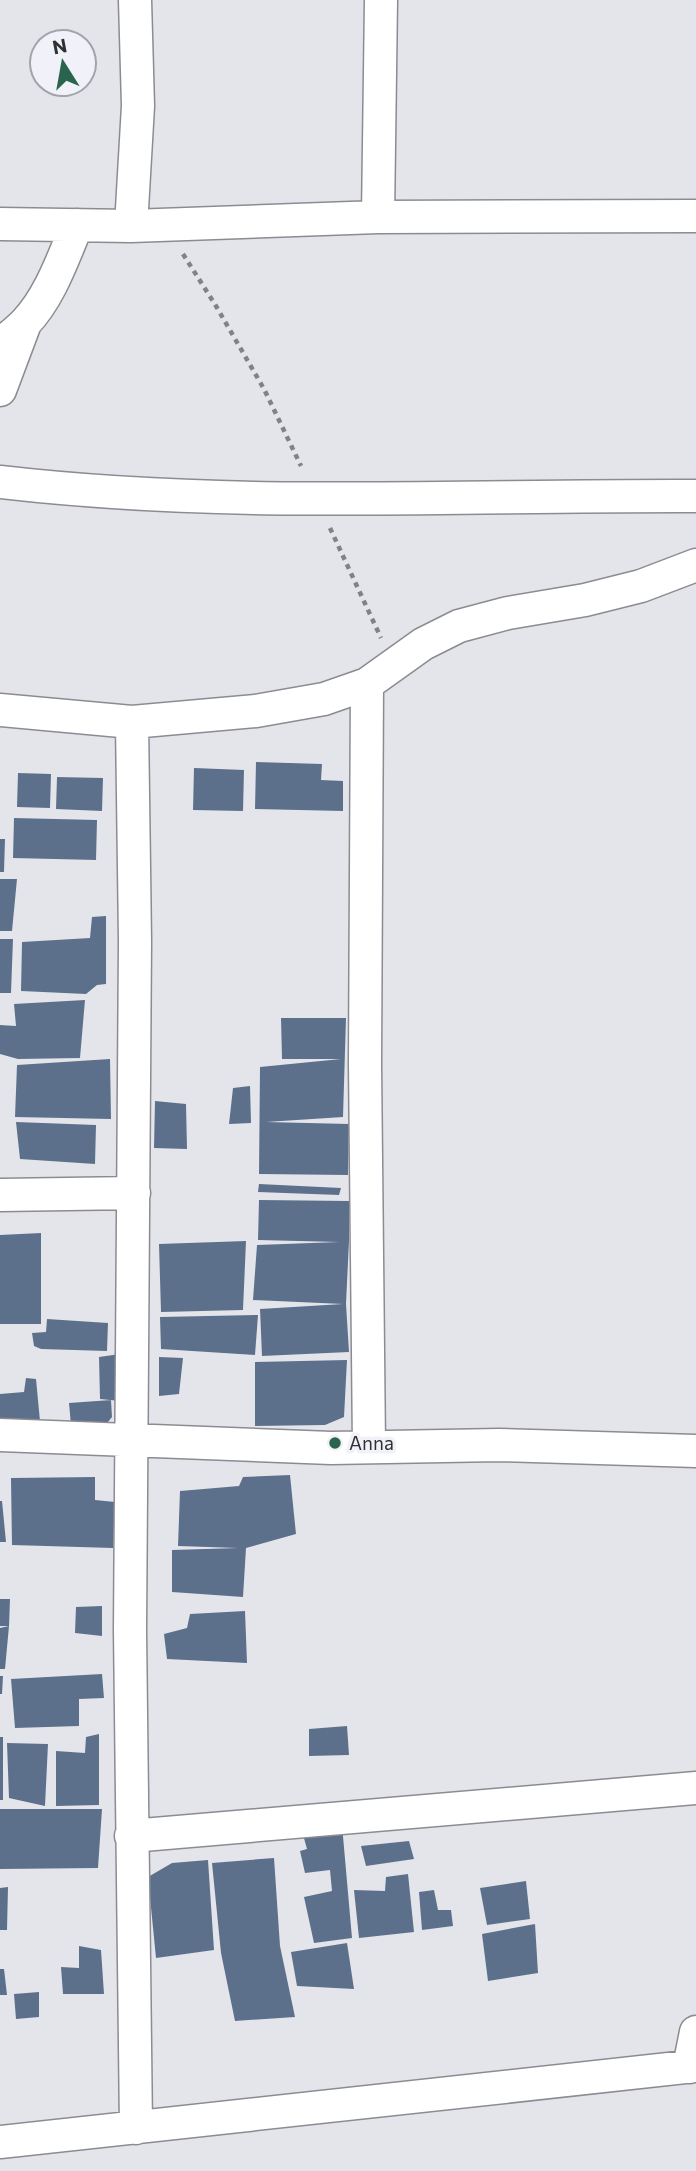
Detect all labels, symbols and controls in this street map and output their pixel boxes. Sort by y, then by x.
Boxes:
north arrow [28,28,98,98]
text: N [50,33,69,58]
place label: Anna [349,1431,394,1454]
marker: Anna [327,1435,343,1451]

